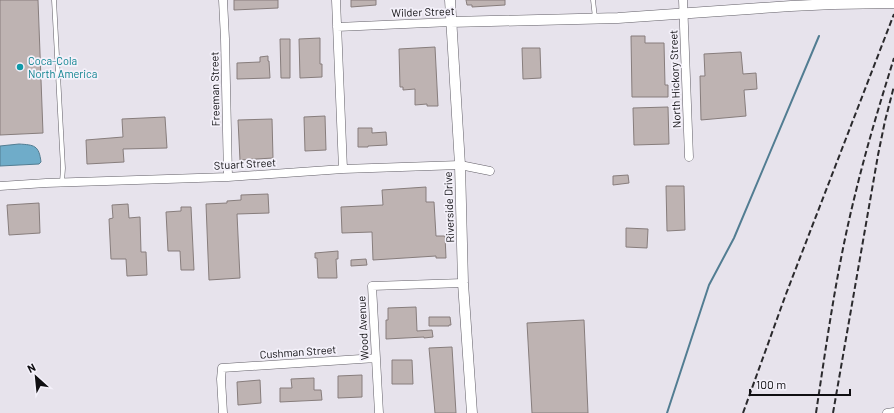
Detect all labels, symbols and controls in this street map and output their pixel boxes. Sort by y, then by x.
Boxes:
street label: Wilder Street [391,4,455,19]
street label: North Hickory Street [666,30,683,128]
street label: Freeman Street [207,52,222,126]
place label: Coca-Cola North America [28,54,97,80]
marker: Coca-Cola North America [15,62,25,72]
street label: Stuart Street [214,155,276,172]
street label: Riverside Drive [441,171,456,243]
street label: Wood Avenue [354,295,371,360]
street label: Cushman Street [259,342,337,361]
north arrow [16,357,56,397]
text: N [25,360,37,375]
scale bar [750,371,850,397]
text: 100 m [756,377,786,391]

